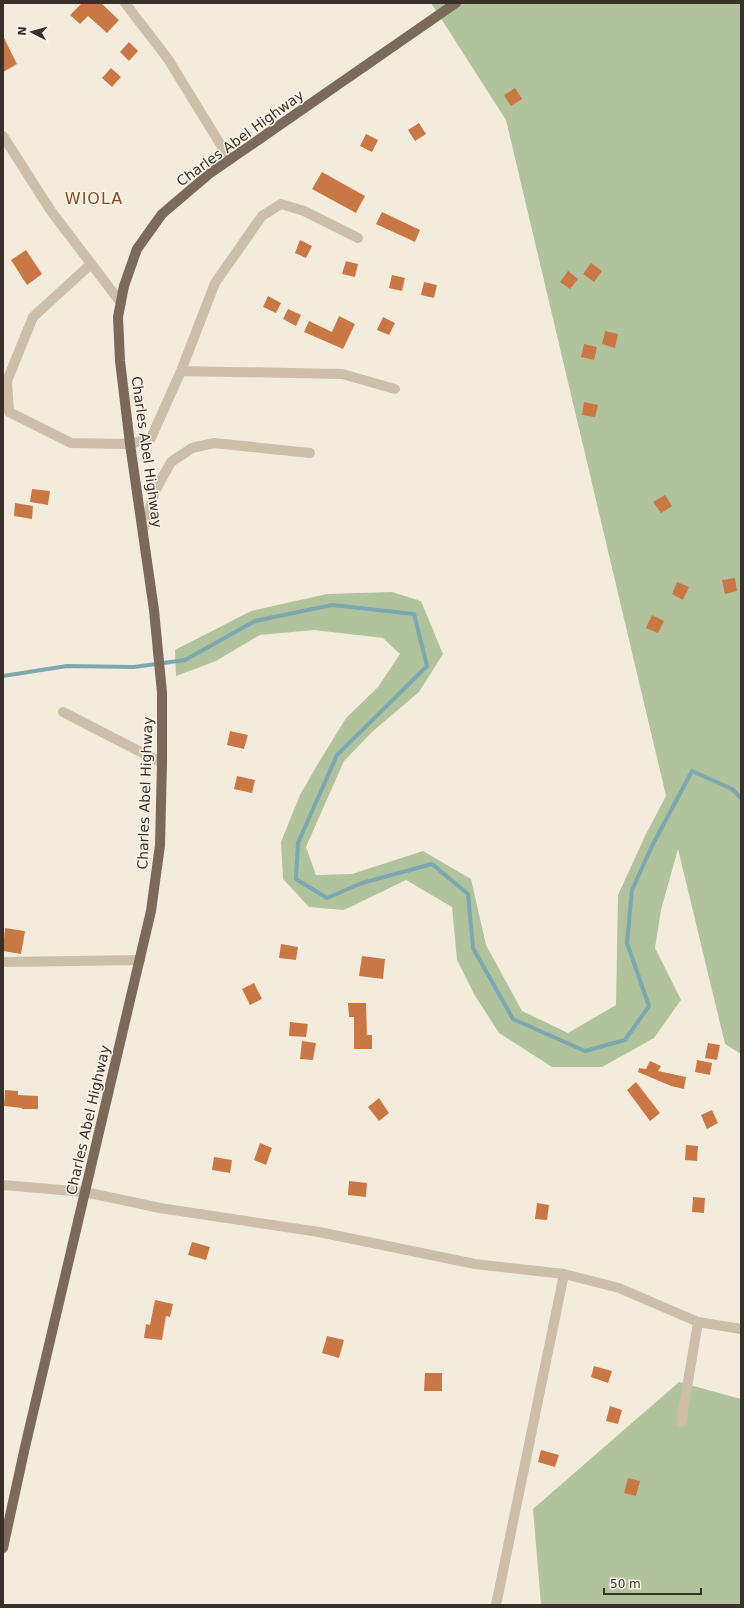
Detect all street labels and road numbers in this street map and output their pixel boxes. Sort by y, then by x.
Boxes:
street label: Charles Abel Highway [173,87,307,189]
street label: Charles Abel Highway [128,375,166,529]
street label: Charles Abel Highway [134,716,156,870]
street label: Charles Abel Highway [63,1044,113,1196]

